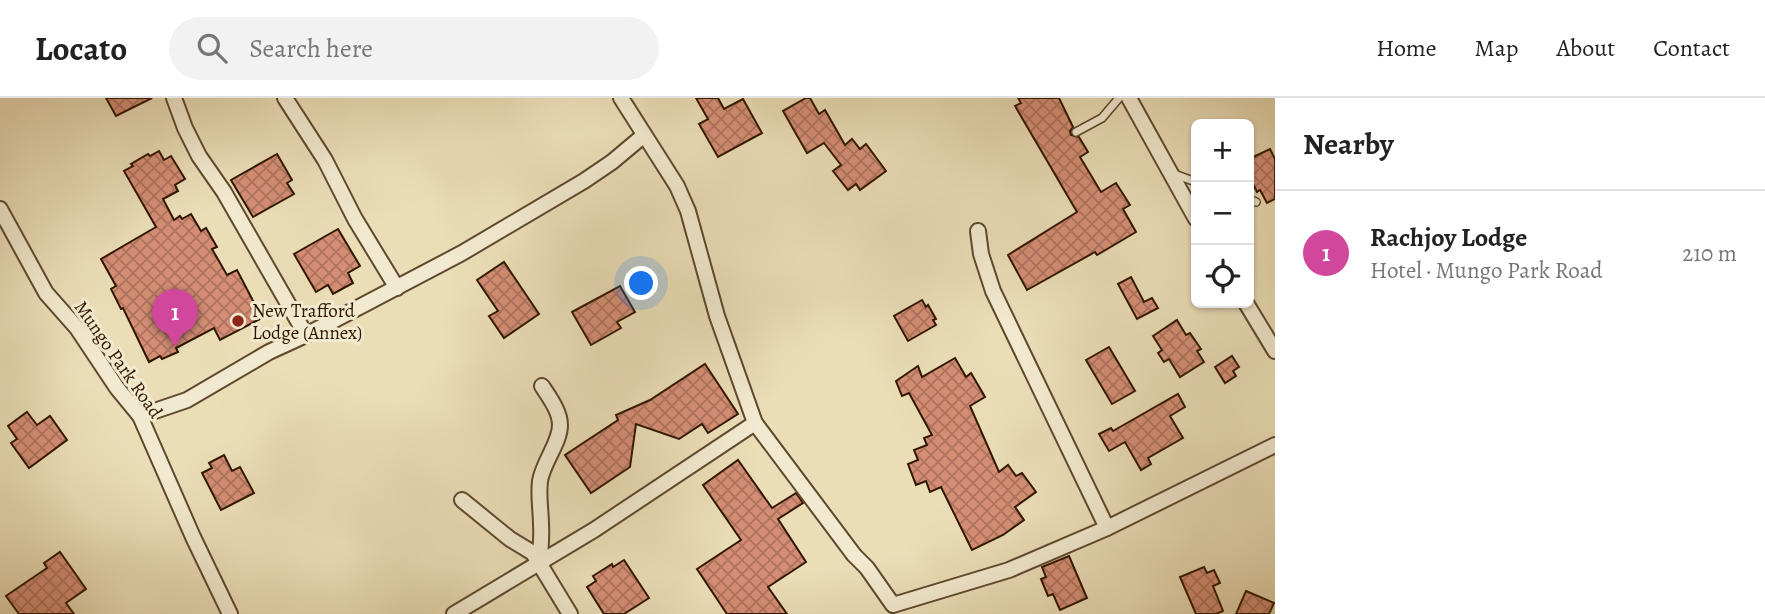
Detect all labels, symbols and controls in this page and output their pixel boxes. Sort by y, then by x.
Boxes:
search box [169,17,659,80]
text: Locato [35,26,127,71]
icon: search [193,29,231,67]
text: Search here [249,31,373,66]
text: Home [1376,32,1437,64]
text: Map [1475,32,1519,64]
text: About [1557,32,1615,64]
text: Contact [1653,32,1730,64]
map controls [1191,119,1254,308]
button: + [1191,119,1254,182]
text: Nearby [1303,124,1394,164]
button: − [1191,182,1254,245]
text: Rachjoy Lodge [1370,220,1527,255]
text: 1 [1322,238,1330,269]
text: 210 m [1682,238,1737,269]
button: locate [1191,245,1254,308]
text: Hotel · Mungo Park Road [1370,255,1603,286]
your location [624,266,658,300]
pin: 1 [152,289,198,347]
street label: Mungo Park Road [68,296,169,424]
place label: New Trafford Lodge (Annex) [252,298,362,346]
marker: New Trafford Lodge (Annex) [230,313,246,329]

